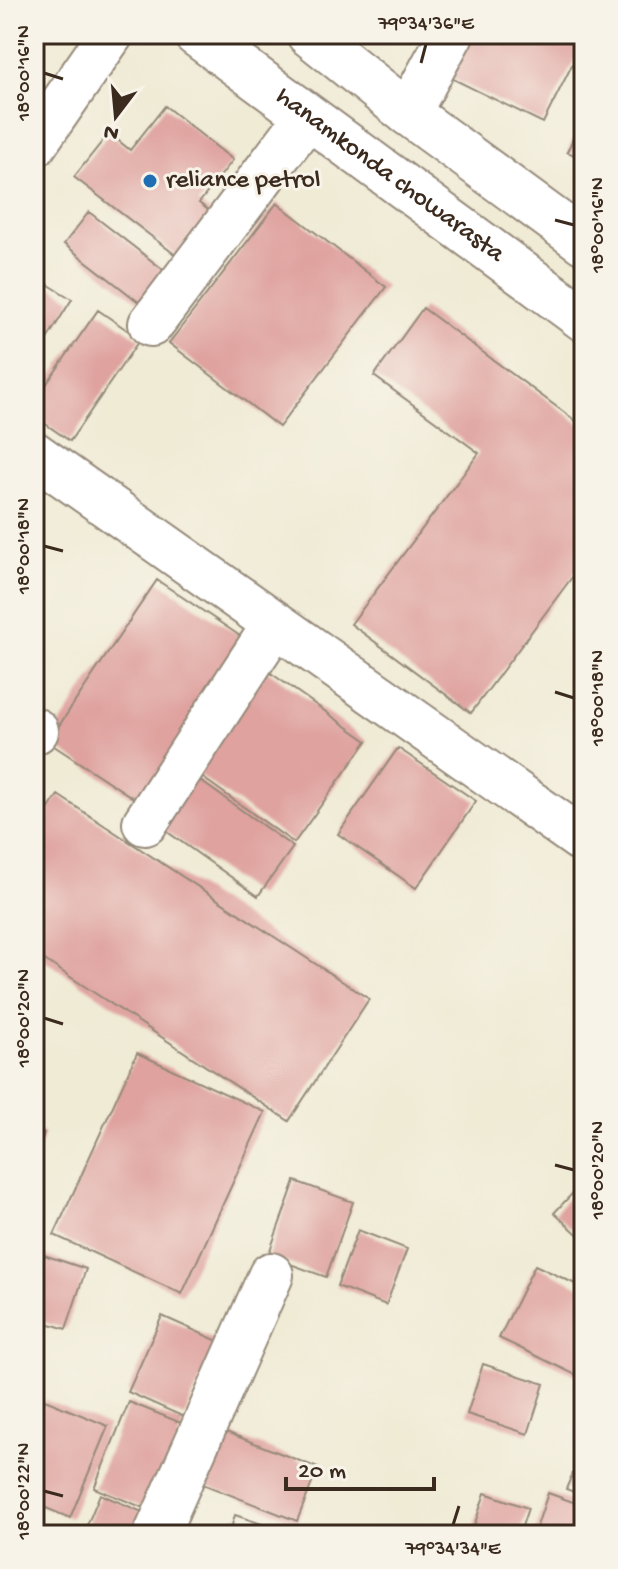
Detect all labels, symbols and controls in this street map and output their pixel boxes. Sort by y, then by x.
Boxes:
text: 79°34'36"E [377,14,475,37]
text: 18°00'16"N [14,25,37,122]
north arrow [76,76,156,156]
street label: hanamkonda chowarasta [269,82,511,271]
text: N [101,117,122,146]
place label: reliance petrol [166,166,320,197]
marker: reliance petrol [141,172,159,190]
text: 18°00'16"N [588,177,611,274]
text: 18°00'18"N [14,498,37,595]
text: 18°00'18"N [588,650,611,747]
text: 18°00'20"N [14,969,37,1068]
text: 18°00'20"N [588,1121,611,1220]
scale bar [286,1441,434,1491]
text: 18°00'22"N [14,1443,37,1540]
text: 20 m [298,1458,346,1487]
text: 79°34'34"E [405,1539,502,1562]

